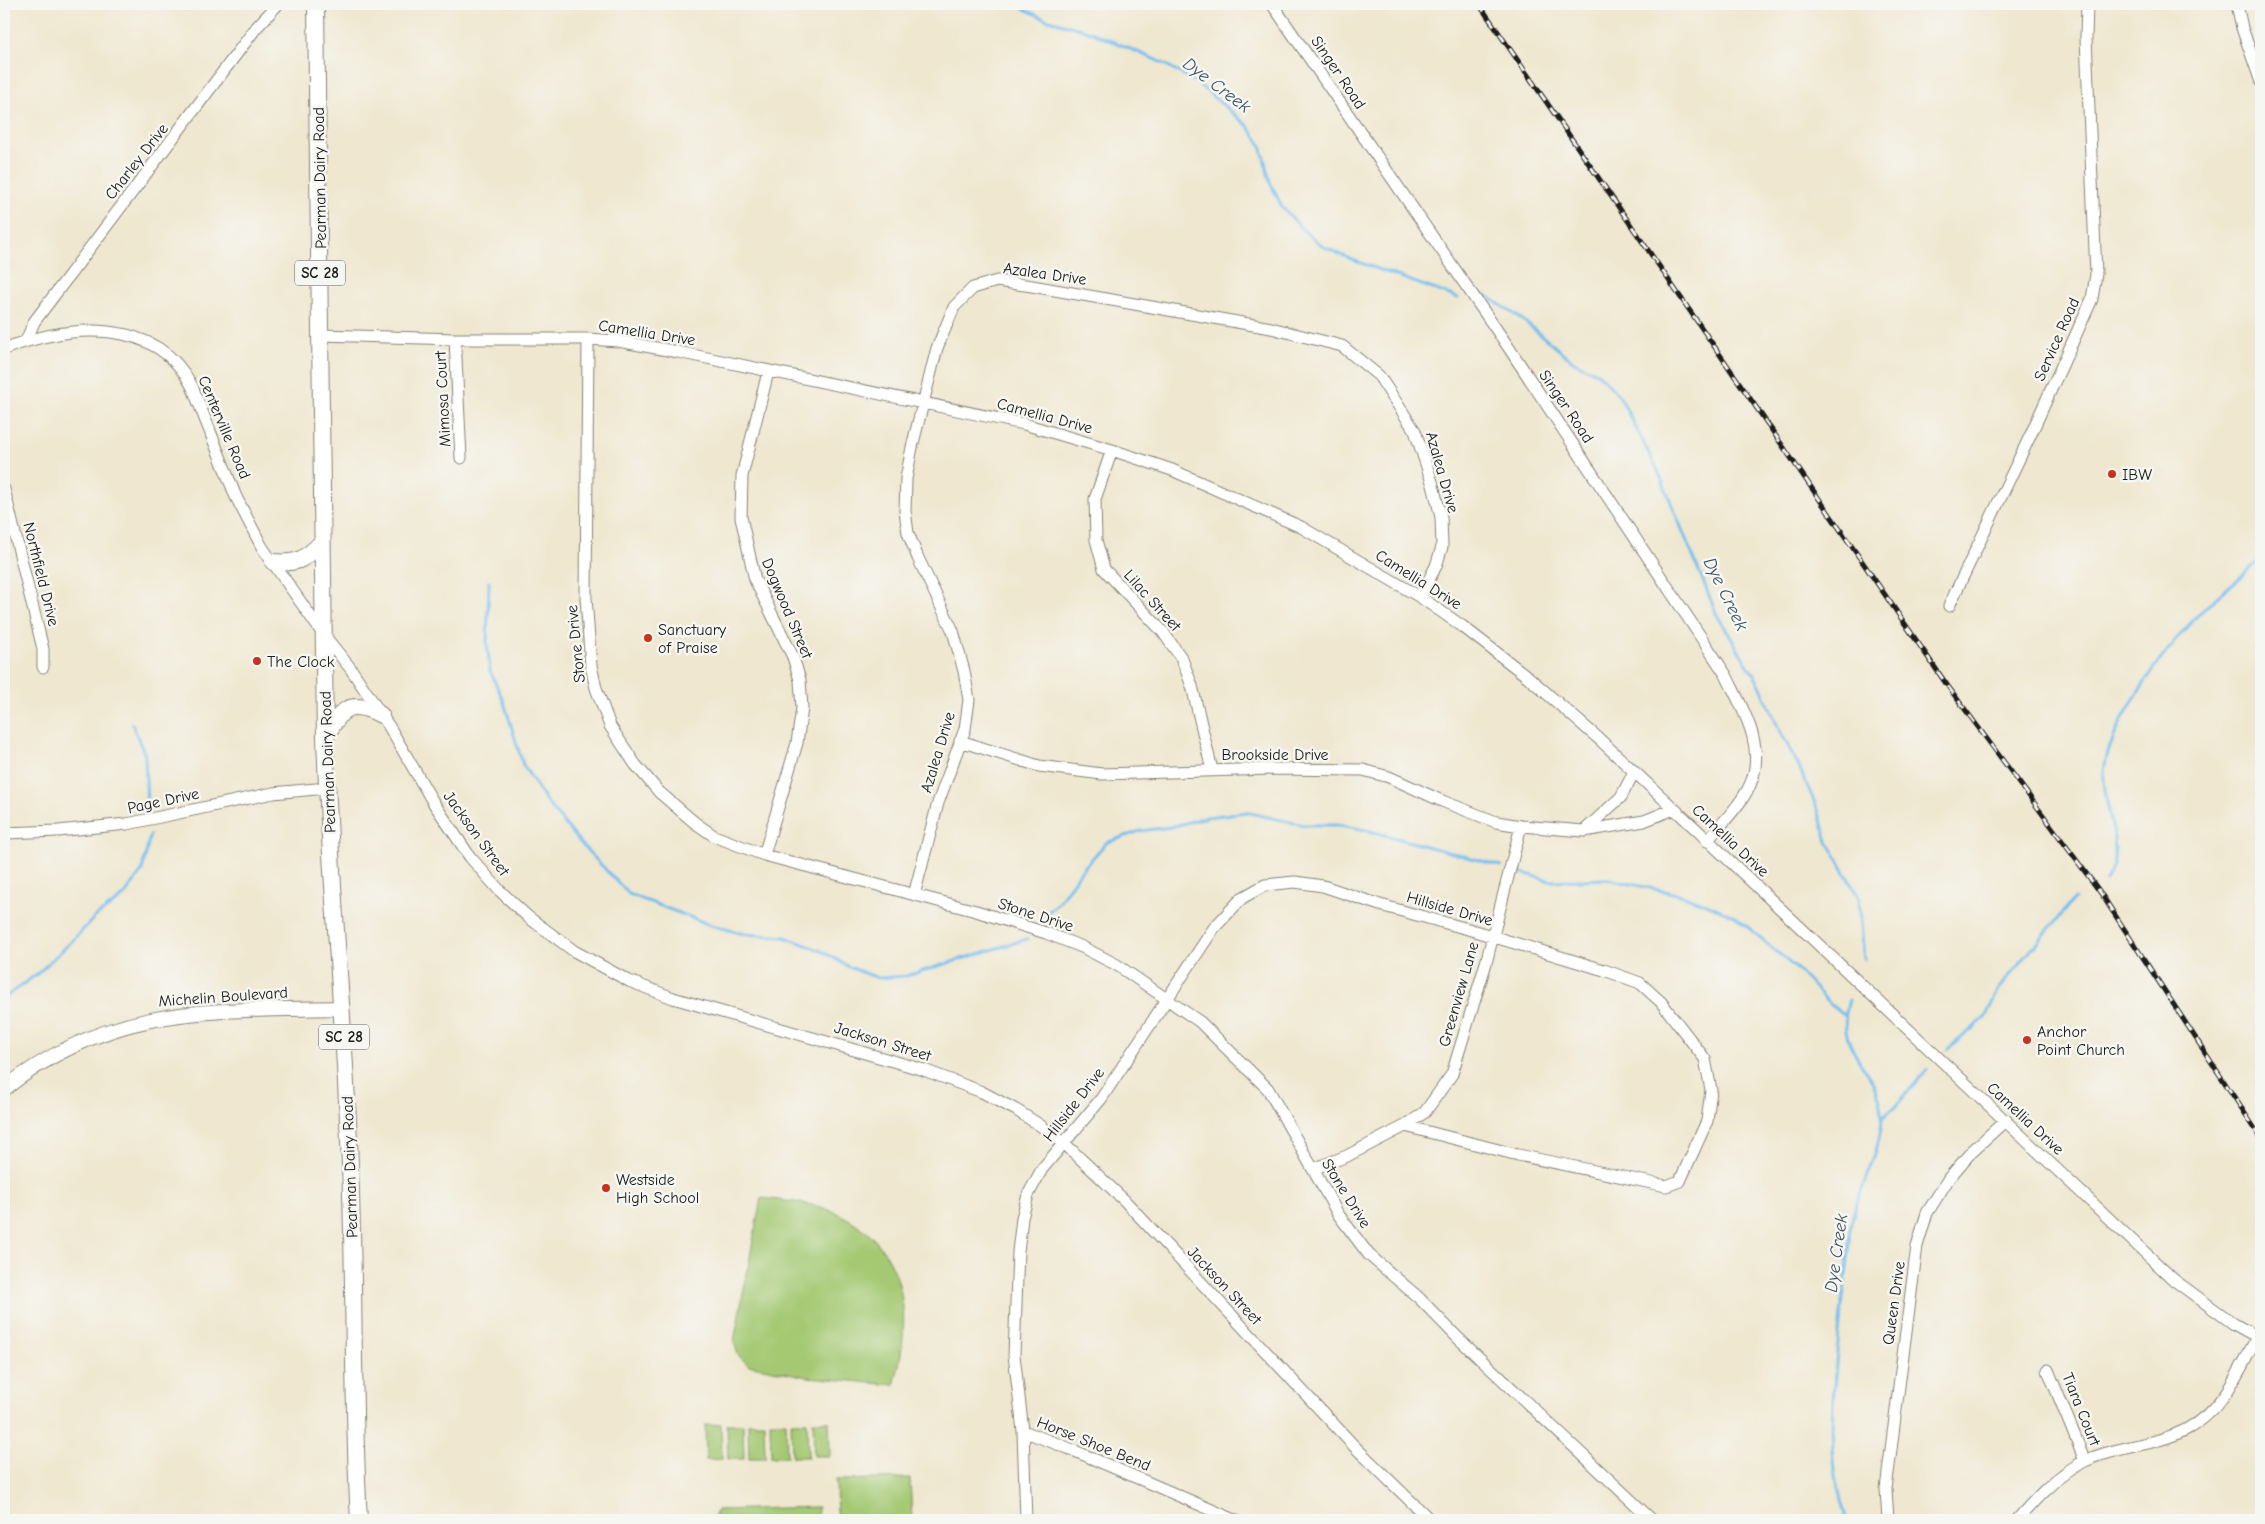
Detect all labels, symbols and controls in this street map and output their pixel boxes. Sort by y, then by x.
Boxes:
street label: Singer Road [1307,33,1369,112]
water label: Dye Creek [1179,53,1255,118]
street label: Pearman Dairy Road [310,107,330,249]
street label: Charley Drive [102,120,172,203]
street label: Azalea Drive [1002,259,1088,289]
road number: SC 28 [295,260,345,286]
street label: Service Road [2031,295,2083,384]
street label: Camellia Drive [597,316,697,350]
street label: Mimosa Court [431,350,455,447]
street label: Singer Road [1535,367,1597,446]
street label: Centerville Road [194,373,254,482]
street label: Camellia Drive [995,395,1094,437]
street label: Azalea Drive [1422,430,1462,515]
place label: IBW [2122,466,2152,484]
marker: IBW [2106,468,2118,480]
street label: Northfield Drive [19,520,63,628]
street label: Camellia Drive [1372,546,1465,613]
water label: Dye Creek [1699,554,1752,635]
street label: Dogwood Street [758,556,816,662]
street label: Lilac Street [1120,566,1185,635]
street label: Stone Drive [563,604,589,684]
place label: Sanctuary of Praise [658,621,727,657]
marker: Sanctuary of Praise [642,632,654,644]
place label: The Clock [267,653,335,671]
marker: The Clock [251,655,263,667]
street label: Pearman Dairy Road [317,691,339,833]
street label: Azalea Drive [917,710,959,795]
street label: Brookside Drive [1221,746,1329,764]
street label: Page Drive [126,785,201,817]
street label: Jackson Street [439,788,513,880]
street label: Camellia Drive [1688,801,1772,881]
street label: Hillside Drive [1405,888,1495,930]
street label: Stone Drive [996,894,1076,936]
street label: Greenview Lane [1435,940,1483,1049]
street label: Michelin Boulevard [158,983,288,1011]
street label: Jackson Street [832,1019,934,1065]
place label: Anchor Point Church [2037,1023,2125,1059]
road number: SC 28 [319,1024,369,1050]
marker: Anchor Point Church [2021,1034,2033,1046]
street label: Hillside Drive [1039,1064,1108,1145]
street label: Camellia Drive [1983,1079,2067,1159]
street label: Pearman Dairy Road [339,1096,361,1238]
street label: Stone Drive [1318,1156,1374,1231]
place label: Westside High School [616,1171,699,1207]
marker: Westside High School [600,1182,612,1194]
water label: Dye Creek [1821,1212,1852,1294]
street label: Jackson Street [1183,1243,1265,1329]
street label: Queen Drive [1879,1260,1909,1346]
street label: Tiara Court [2058,1370,2104,1449]
street label: Horse Shoe Bend [1034,1413,1153,1475]

